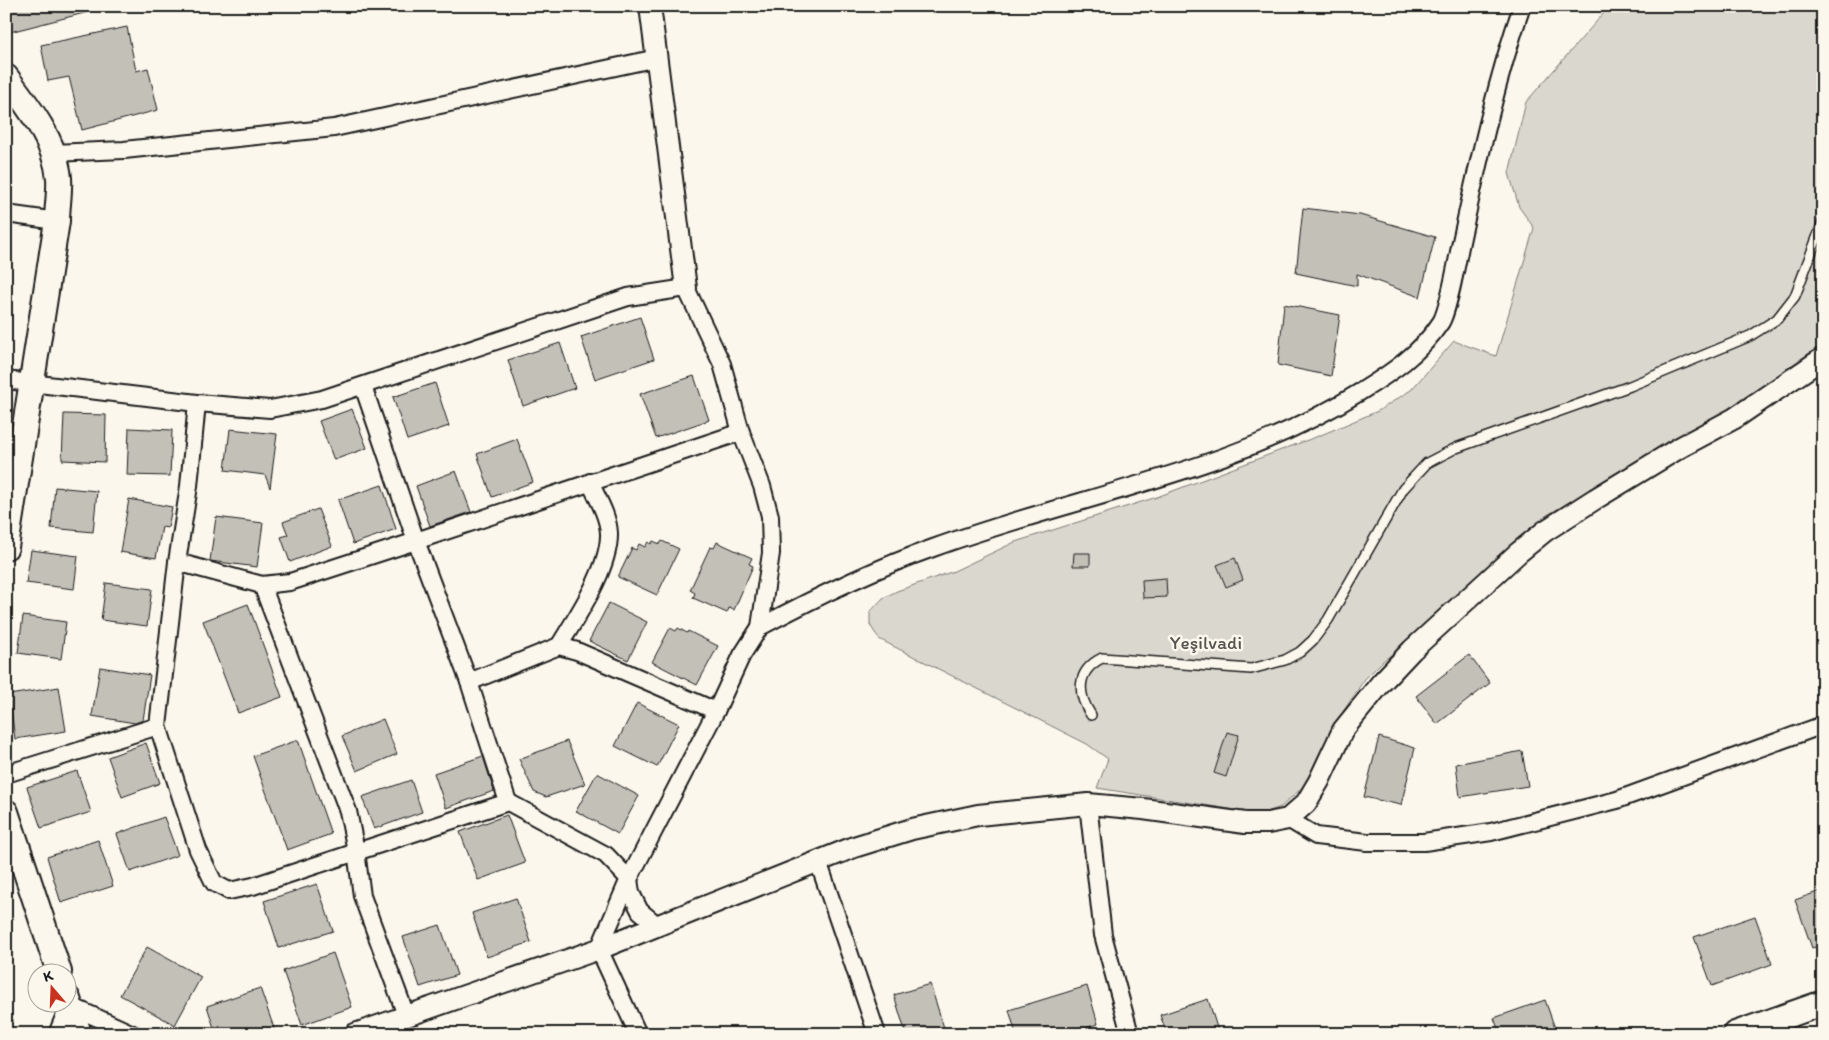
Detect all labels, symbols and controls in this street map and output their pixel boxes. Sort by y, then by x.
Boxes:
park label: Yeşilvadi [1170,631,1242,654]
north arrow [28,962,78,1012]
text: K [41,966,56,986]

